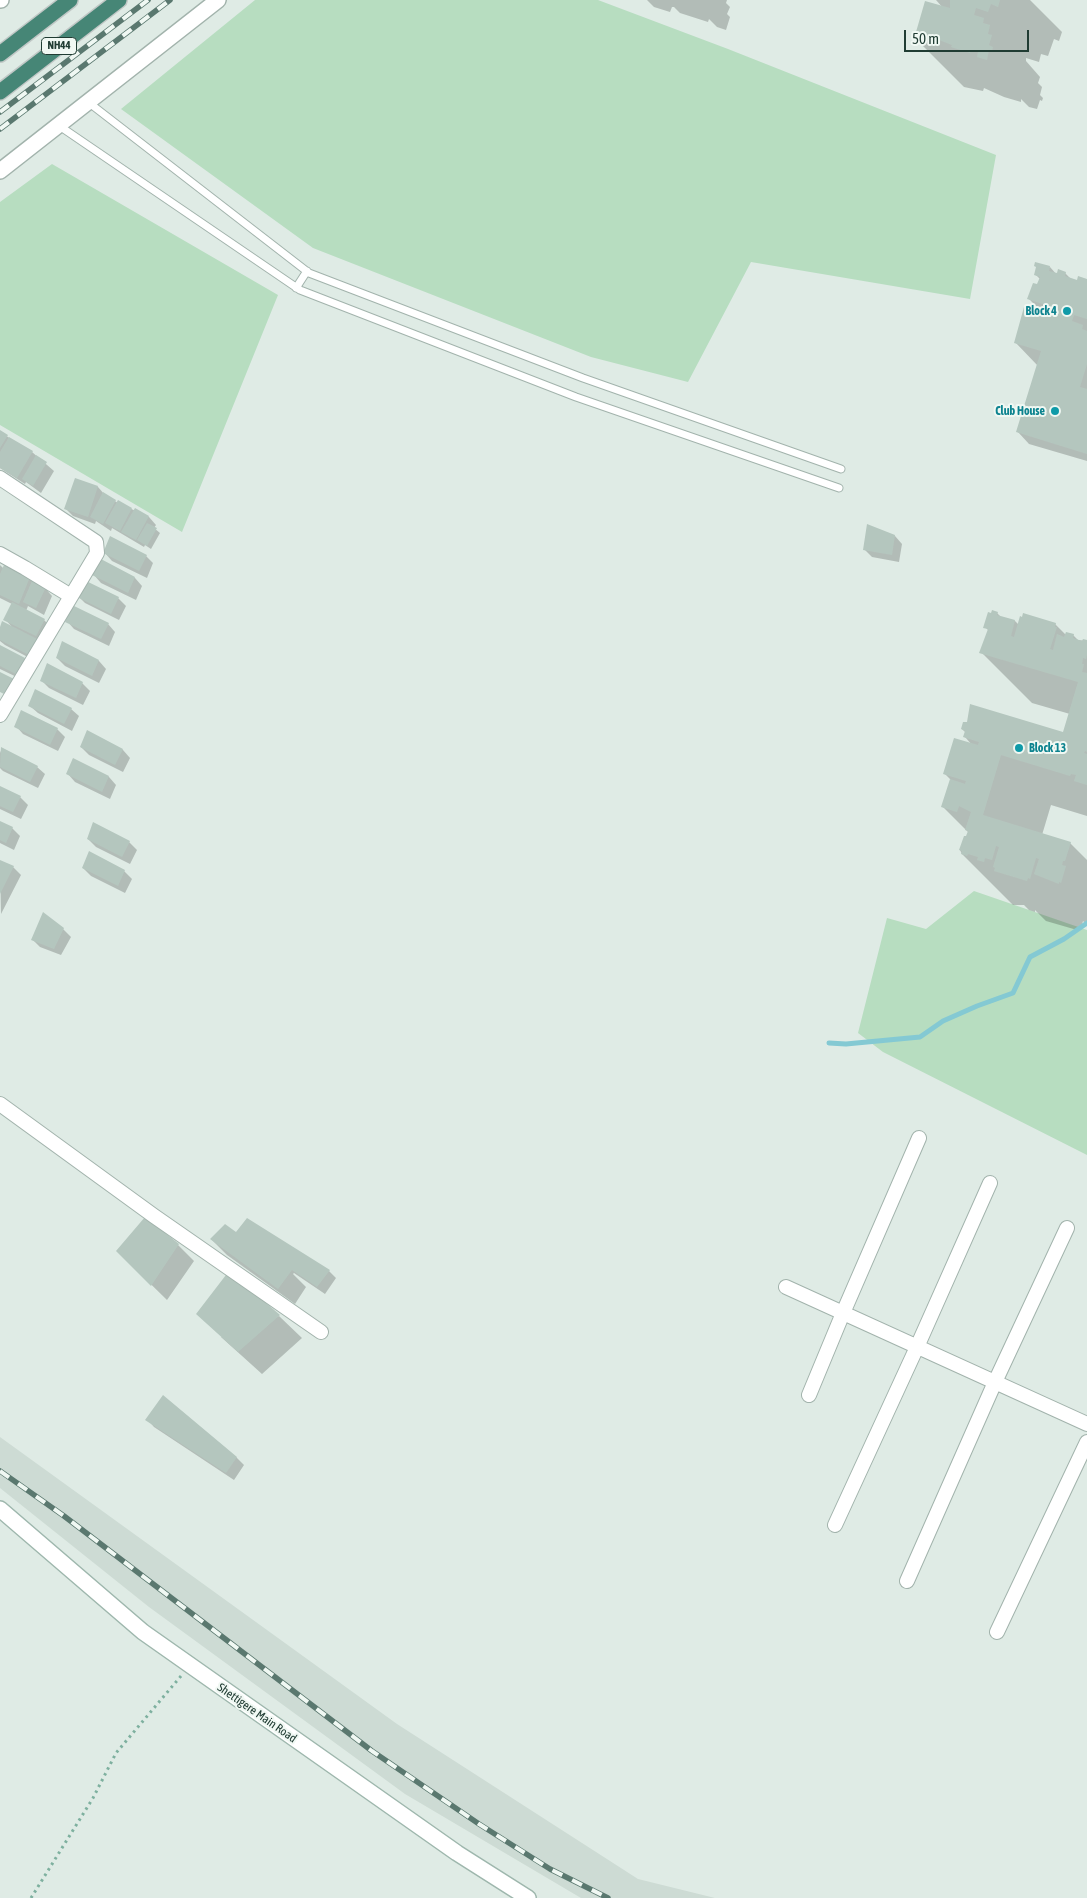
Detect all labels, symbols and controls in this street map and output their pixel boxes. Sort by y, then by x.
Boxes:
scale bar [907,20,1032,52]
text: 50 m [912,30,939,47]
road number: NH44 [42,37,76,54]
place label: Block 4 [1026,304,1057,318]
marker: Block 4 [1061,305,1073,317]
place label: Club House [995,404,1045,418]
marker: Club House [1049,405,1061,417]
place label: Block 13 [1029,741,1066,755]
marker: Block 13 [1013,742,1025,754]
street label: Shettigere Main Road [214,1680,300,1746]

